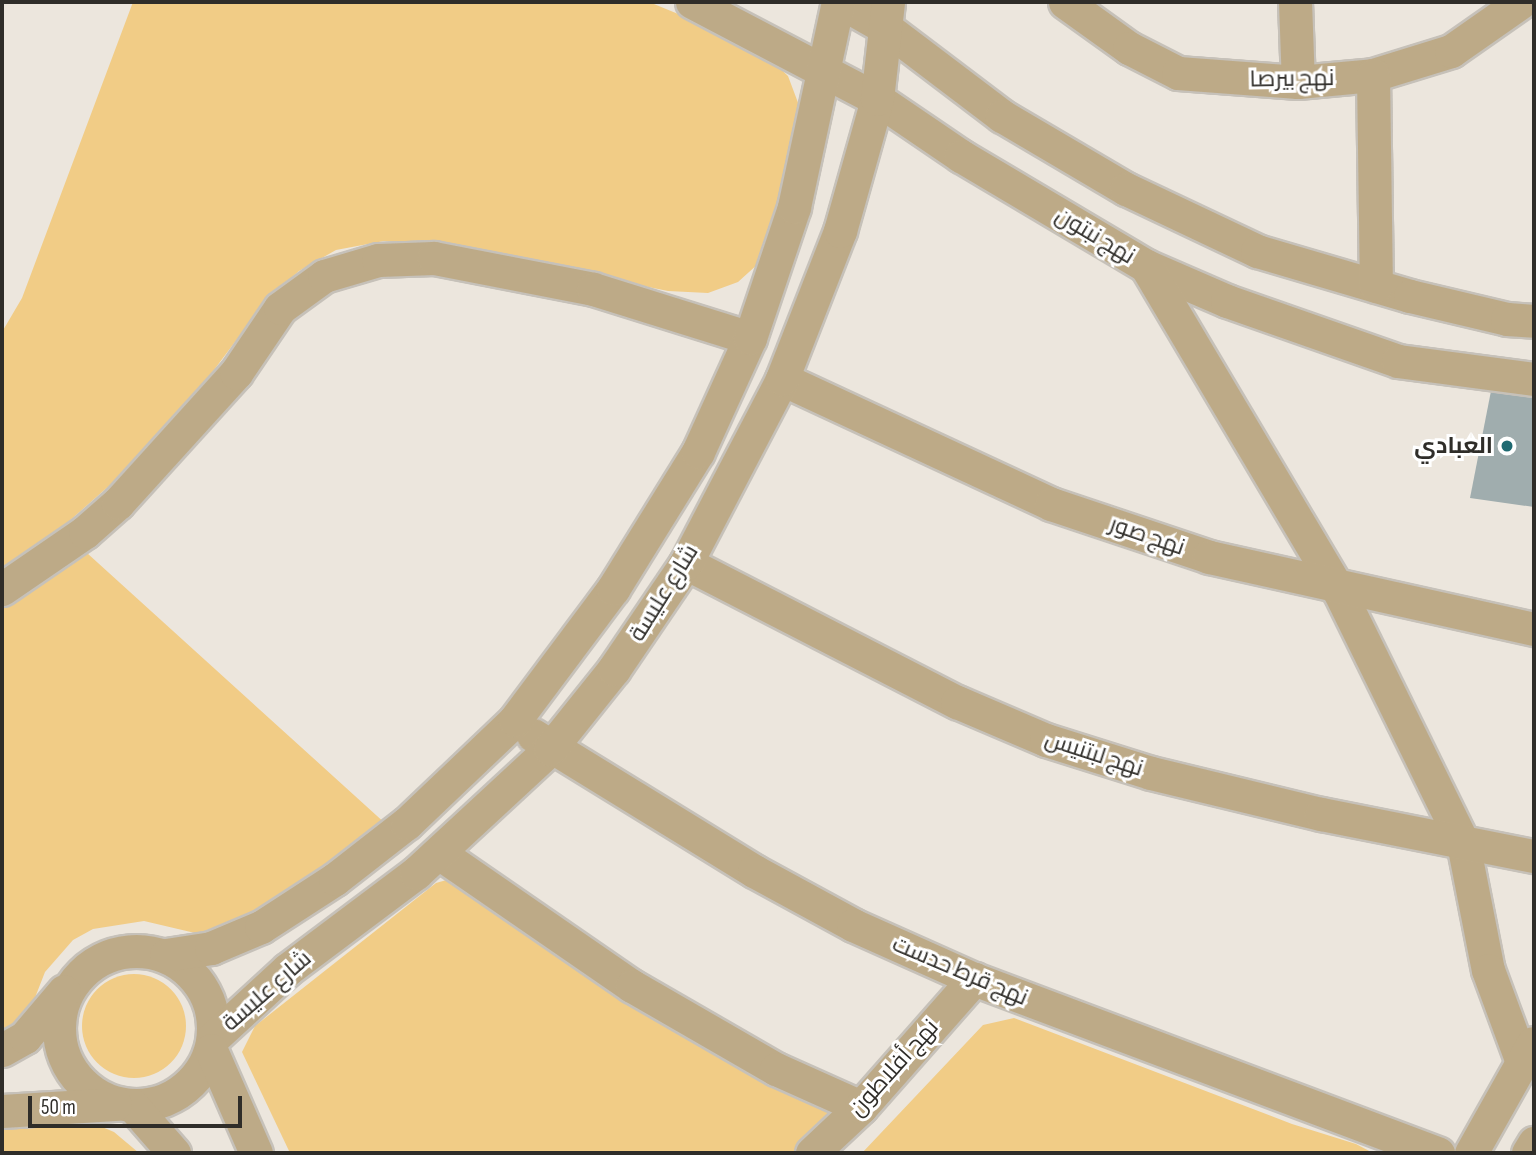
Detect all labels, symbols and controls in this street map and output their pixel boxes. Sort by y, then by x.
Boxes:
street label: نهج بيرصا [1249,64,1335,94]
street label: نهج نبتون [1050,202,1140,270]
place label: العبادي [1414,432,1493,460]
marker: العبادي [1499,438,1515,454]
street label: نهج صور [1106,510,1188,562]
street label: شارع عليسة [623,540,705,646]
street label: نهج لبتنيس [1041,725,1147,783]
street label: نهج قرط حدست [888,930,1032,1012]
street label: شارع عليسة [217,945,317,1037]
street label: نهج أفلاطون [843,1014,945,1122]
scale bar [32,1082,245,1126]
text: 50 m [41,1095,76,1120]

